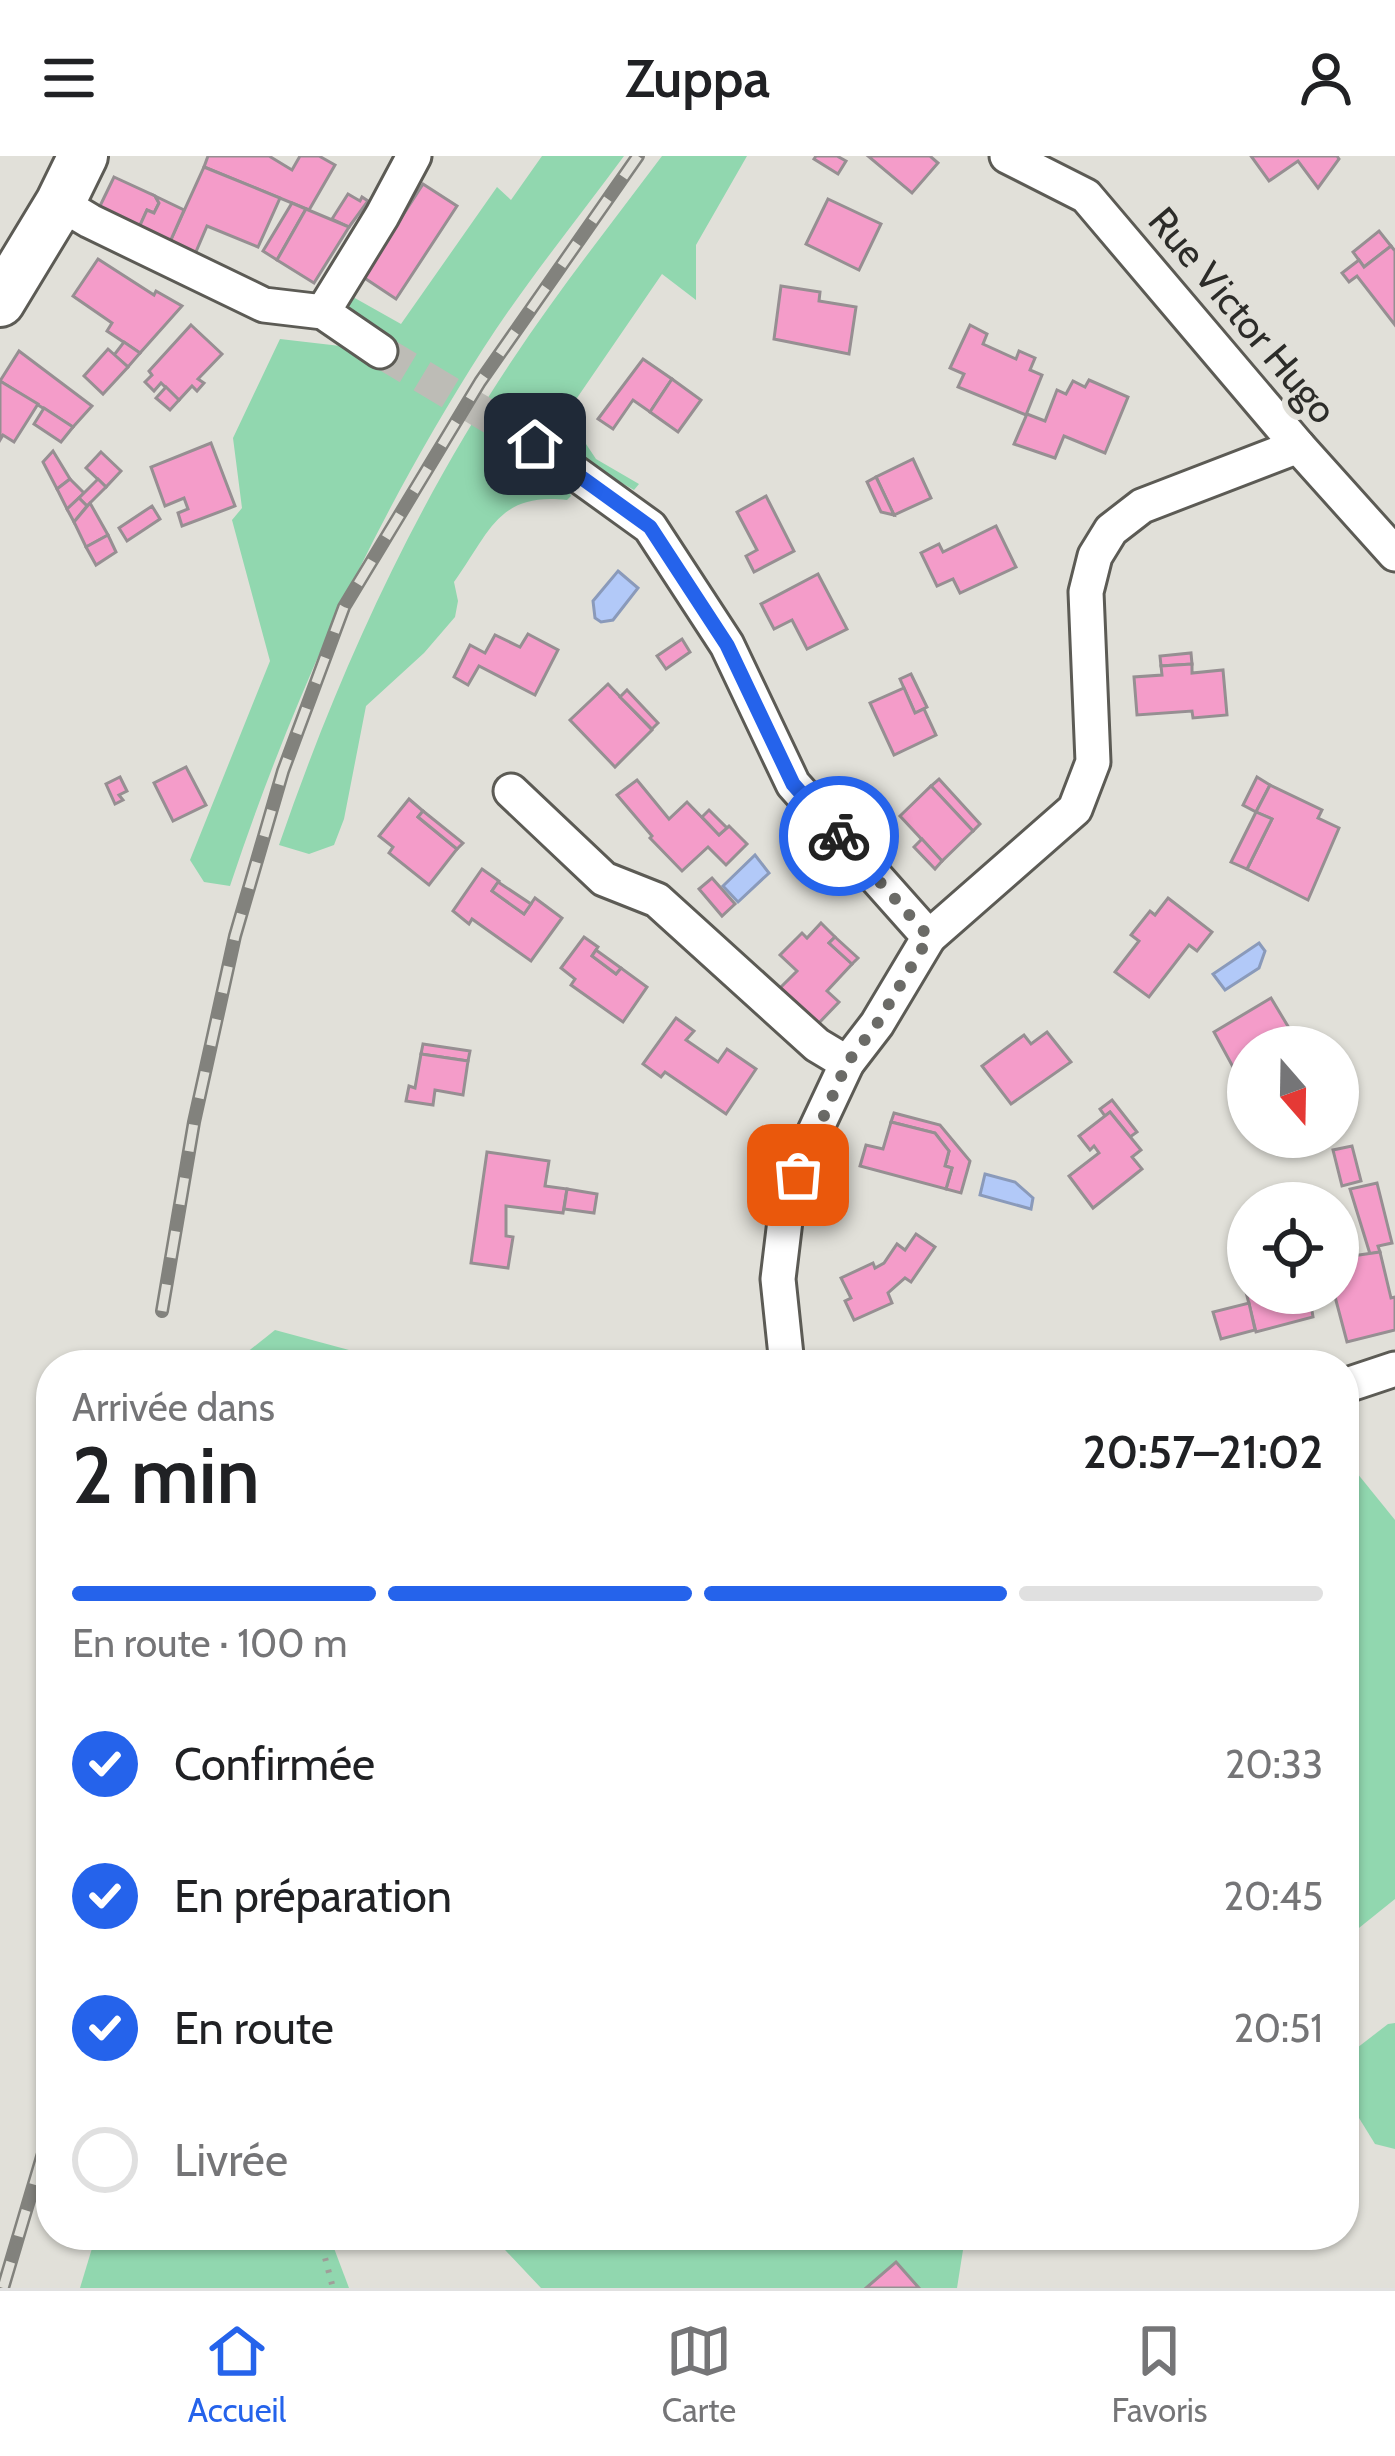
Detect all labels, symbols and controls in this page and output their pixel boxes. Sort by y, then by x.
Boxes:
icon: menu [36,45,102,111]
text: Zuppa [625,45,770,111]
icon: person [1293,45,1359,111]
street label: Rue Victor Hugo [1139,197,1347,433]
pin [484,393,586,495]
icon: home [502,411,568,477]
courier [779,776,899,896]
icon: bike [806,803,872,869]
north arrow [1227,1026,1359,1158]
map controls [1227,1026,1359,1314]
pin [747,1124,849,1226]
icon: bag [765,1142,831,1208]
button: locate [1227,1182,1359,1314]
text: Arrivée dans [72,1383,275,1431]
text: 20:57–21:02 [1083,1425,1323,1479]
text: 2 min [72,1428,260,1523]
text: En route · 100 m [72,1619,347,1667]
icon: check [72,1731,138,1797]
text: Confirmée [174,1737,375,1791]
text: 20:33 [1225,1740,1323,1788]
icon: check [72,1863,138,1929]
text: En préparation [174,1869,452,1923]
text: 20:45 [1224,1872,1323,1920]
icon: check [72,1995,138,2061]
text: En route [174,2001,334,2055]
text: 20:51 [1233,2004,1323,2052]
text: Livrée [174,2133,288,2187]
tab: Accueil [188,2318,286,2430]
tab: Carte [662,2318,736,2430]
tab: Favoris [1112,2318,1207,2430]

